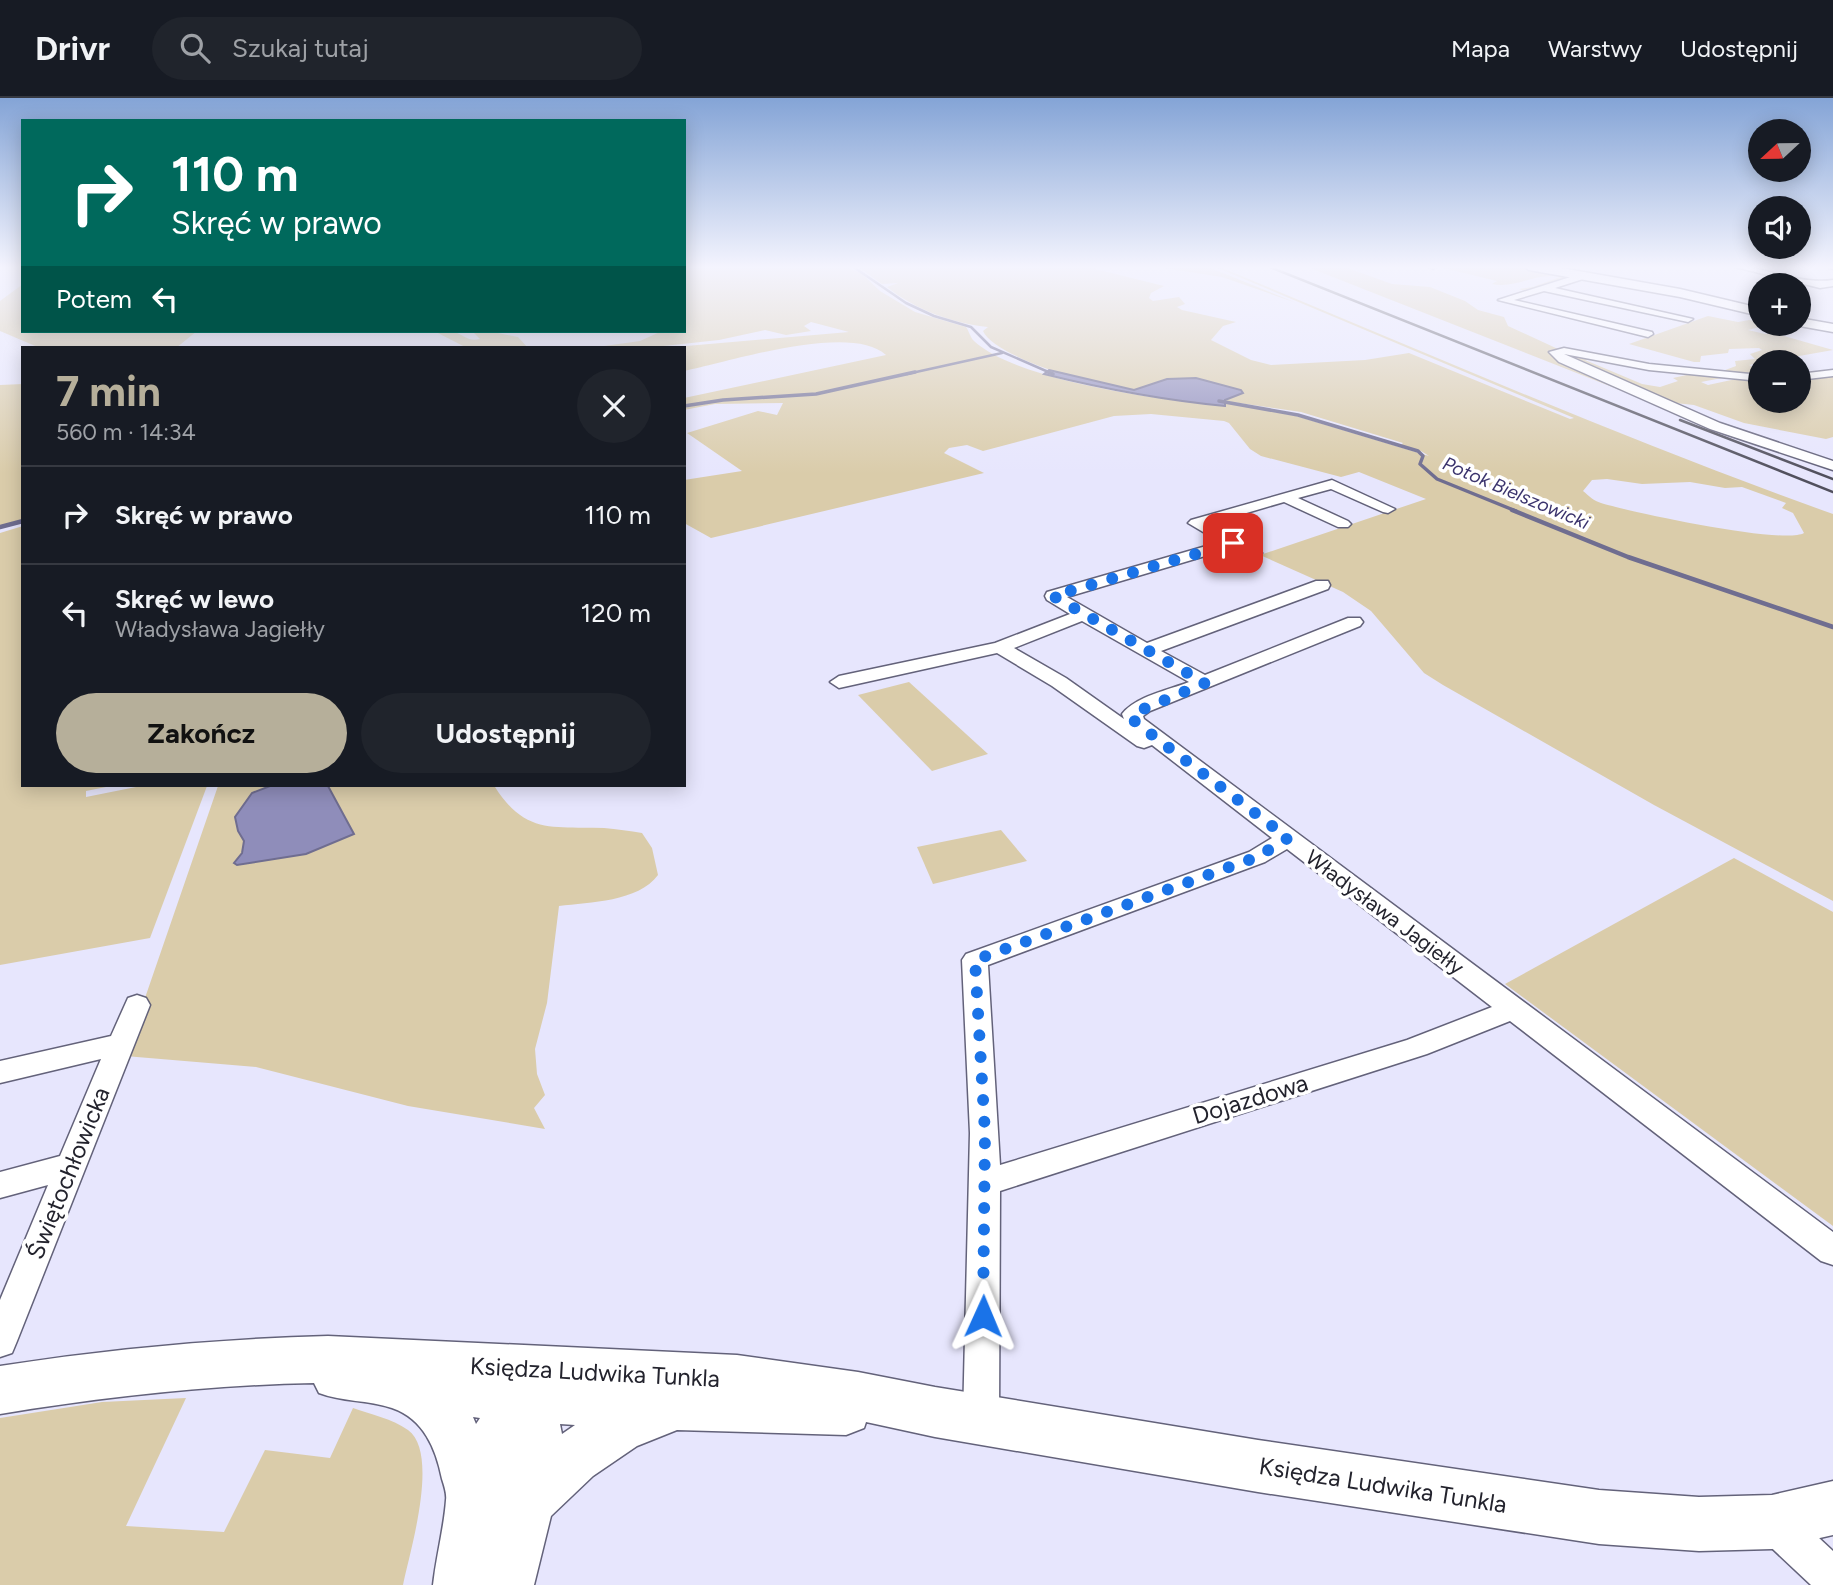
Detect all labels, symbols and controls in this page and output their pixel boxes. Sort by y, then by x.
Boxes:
search box [152,17,642,80]
text: Drivr [35,29,110,68]
icon: search [176,29,214,67]
text: Szukaj tutaj [232,32,369,64]
text: Mapa [1451,34,1510,63]
text: Warstwy [1548,34,1642,63]
text: Udostępnij [1680,34,1798,63]
north arrow [1748,119,1811,182]
map controls [1748,119,1811,413]
text: 110 m [171,144,299,203]
icon: right [56,147,147,238]
button: sound [1748,196,1811,259]
text: Skręć w prawo [171,204,382,242]
button: + [1748,273,1811,336]
icon: left [146,280,184,318]
text: Potem [56,283,132,315]
button: − [1748,350,1811,413]
text: 7 min [56,366,161,417]
button: close [577,369,651,443]
text: 560 m · 14:34 [56,418,196,446]
water label: Potok Bielszowicki [1439,452,1593,535]
icon: right [56,496,94,534]
text: Skręć w prawo [115,499,293,531]
text: 110 m [584,499,651,531]
pin [1203,513,1263,573]
icon: arrive [1214,524,1252,562]
text: Skręć w lewo [115,583,274,615]
icon: left [56,594,94,632]
text: 120 m [581,597,651,629]
text: Władysława Jagiełły [115,615,325,643]
button: Zakończ [56,693,347,773]
button: Udostępnij [361,693,651,773]
street label: Władysława Jagiełły [1301,844,1469,980]
street label: Dojazdowa [1189,1068,1311,1130]
street label: Świętochłowicka [20,1083,116,1263]
position arrow [946,1279,1020,1353]
street label: Księdza Ludwika Tunkla [469,1351,721,1393]
street label: Księdza Ludwika Tunkla [1257,1451,1509,1519]

